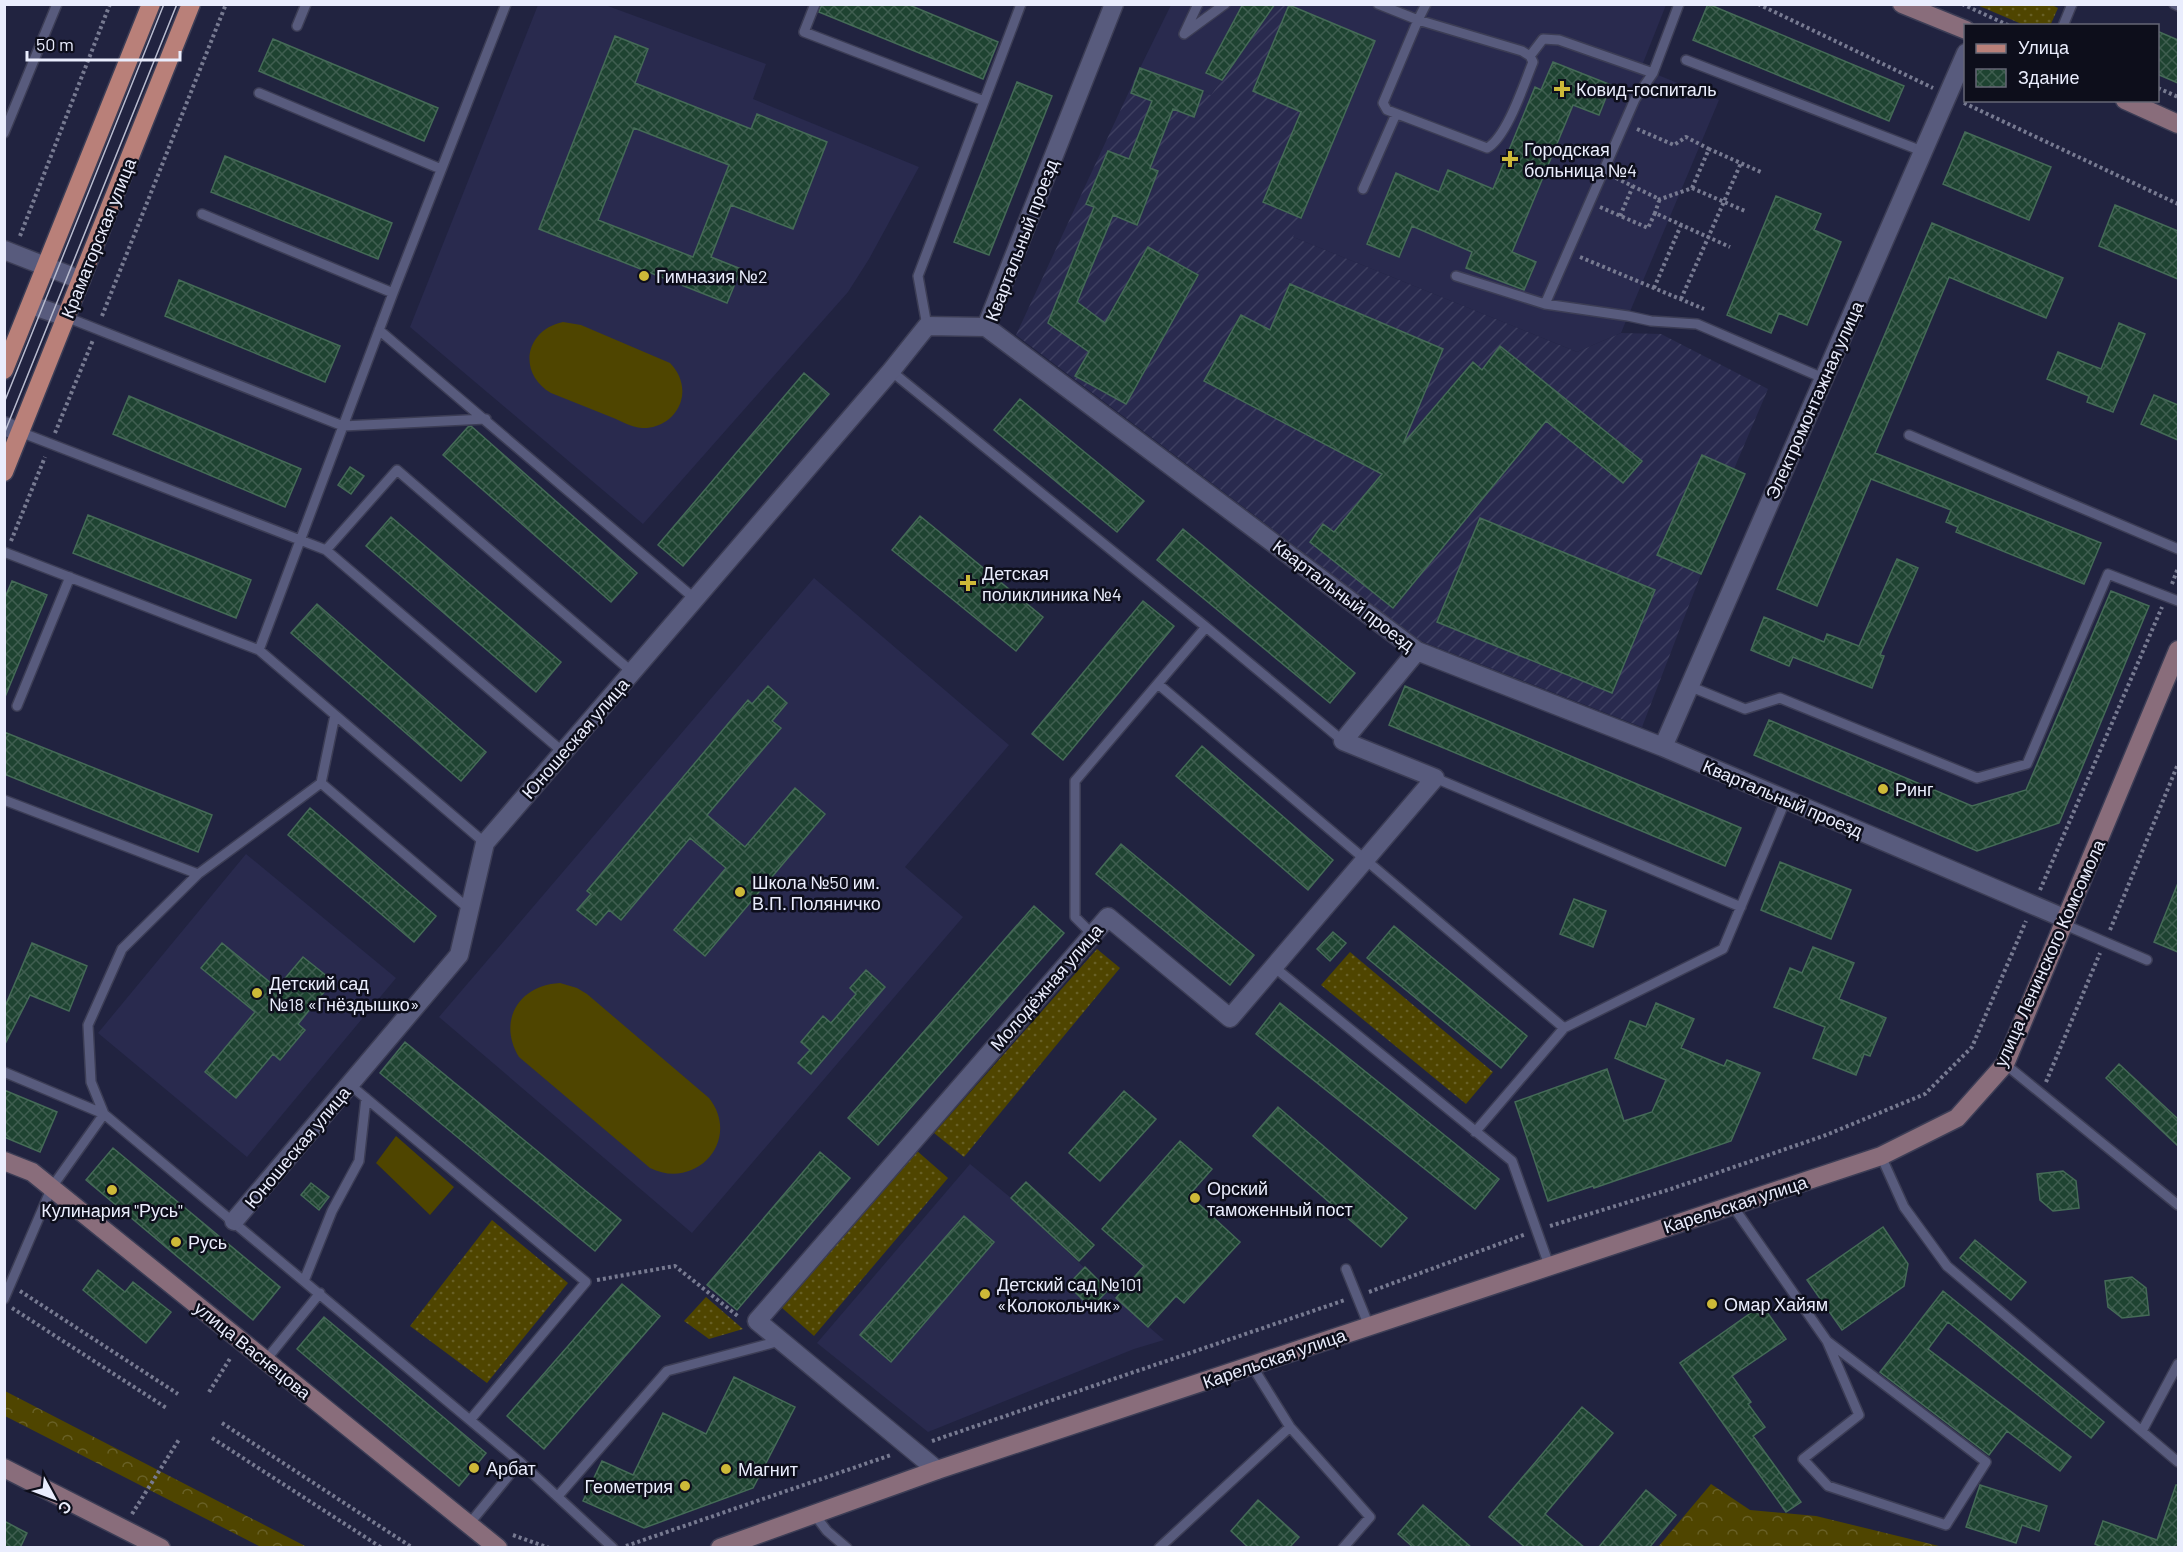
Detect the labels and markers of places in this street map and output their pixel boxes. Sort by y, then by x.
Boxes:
place label: Ковид-госпиталь [1576,78,1717,100]
marker: Ковид-госпиталь [1553,80,1571,98]
place label: Городская больница №4 [1524,138,1637,181]
marker: Городская больница №4 [1501,150,1519,168]
place label: Гимназия №2 [656,265,768,287]
marker: Гимназия №2 [637,269,651,283]
place label: Детская поликлиника №4 [982,562,1122,605]
marker: Детская поликлиника №4 [959,574,977,592]
place label: Ринг [1895,778,1934,800]
marker: Ринг [1876,782,1890,796]
place label: Школа №50 им. В.П. Поляничко [752,871,881,914]
marker: Школа №50 им. В.П. Поляничко [733,885,747,899]
place label: Детский сад №18 «Гнёздышко» [269,972,420,1015]
marker: Детский сад №18 «Гнёздышко» [250,986,264,1000]
place label: Орский таможенный пост [1207,1177,1353,1220]
marker: Кулинария "Русь" [105,1183,119,1197]
marker: Орский таможенный пост [1188,1191,1202,1205]
place label: Кулинария "Русь" [41,1199,183,1221]
place label: Русь [188,1231,227,1253]
marker: Русь [169,1235,183,1249]
place label: Детский сад №101 «Колокольчик» [997,1273,1142,1316]
marker: Детский сад №101 «Колокольчик» [978,1287,992,1301]
place label: Омар Хайям [1724,1293,1828,1315]
marker: Омар Хайям [1705,1297,1719,1311]
place label: Арбат [486,1457,536,1479]
place label: Магнит [738,1458,798,1480]
marker: Арбат [467,1461,481,1475]
marker: Магнит [719,1462,733,1476]
place label: Геометрия [585,1475,673,1497]
marker: Геометрия [678,1479,692,1493]

